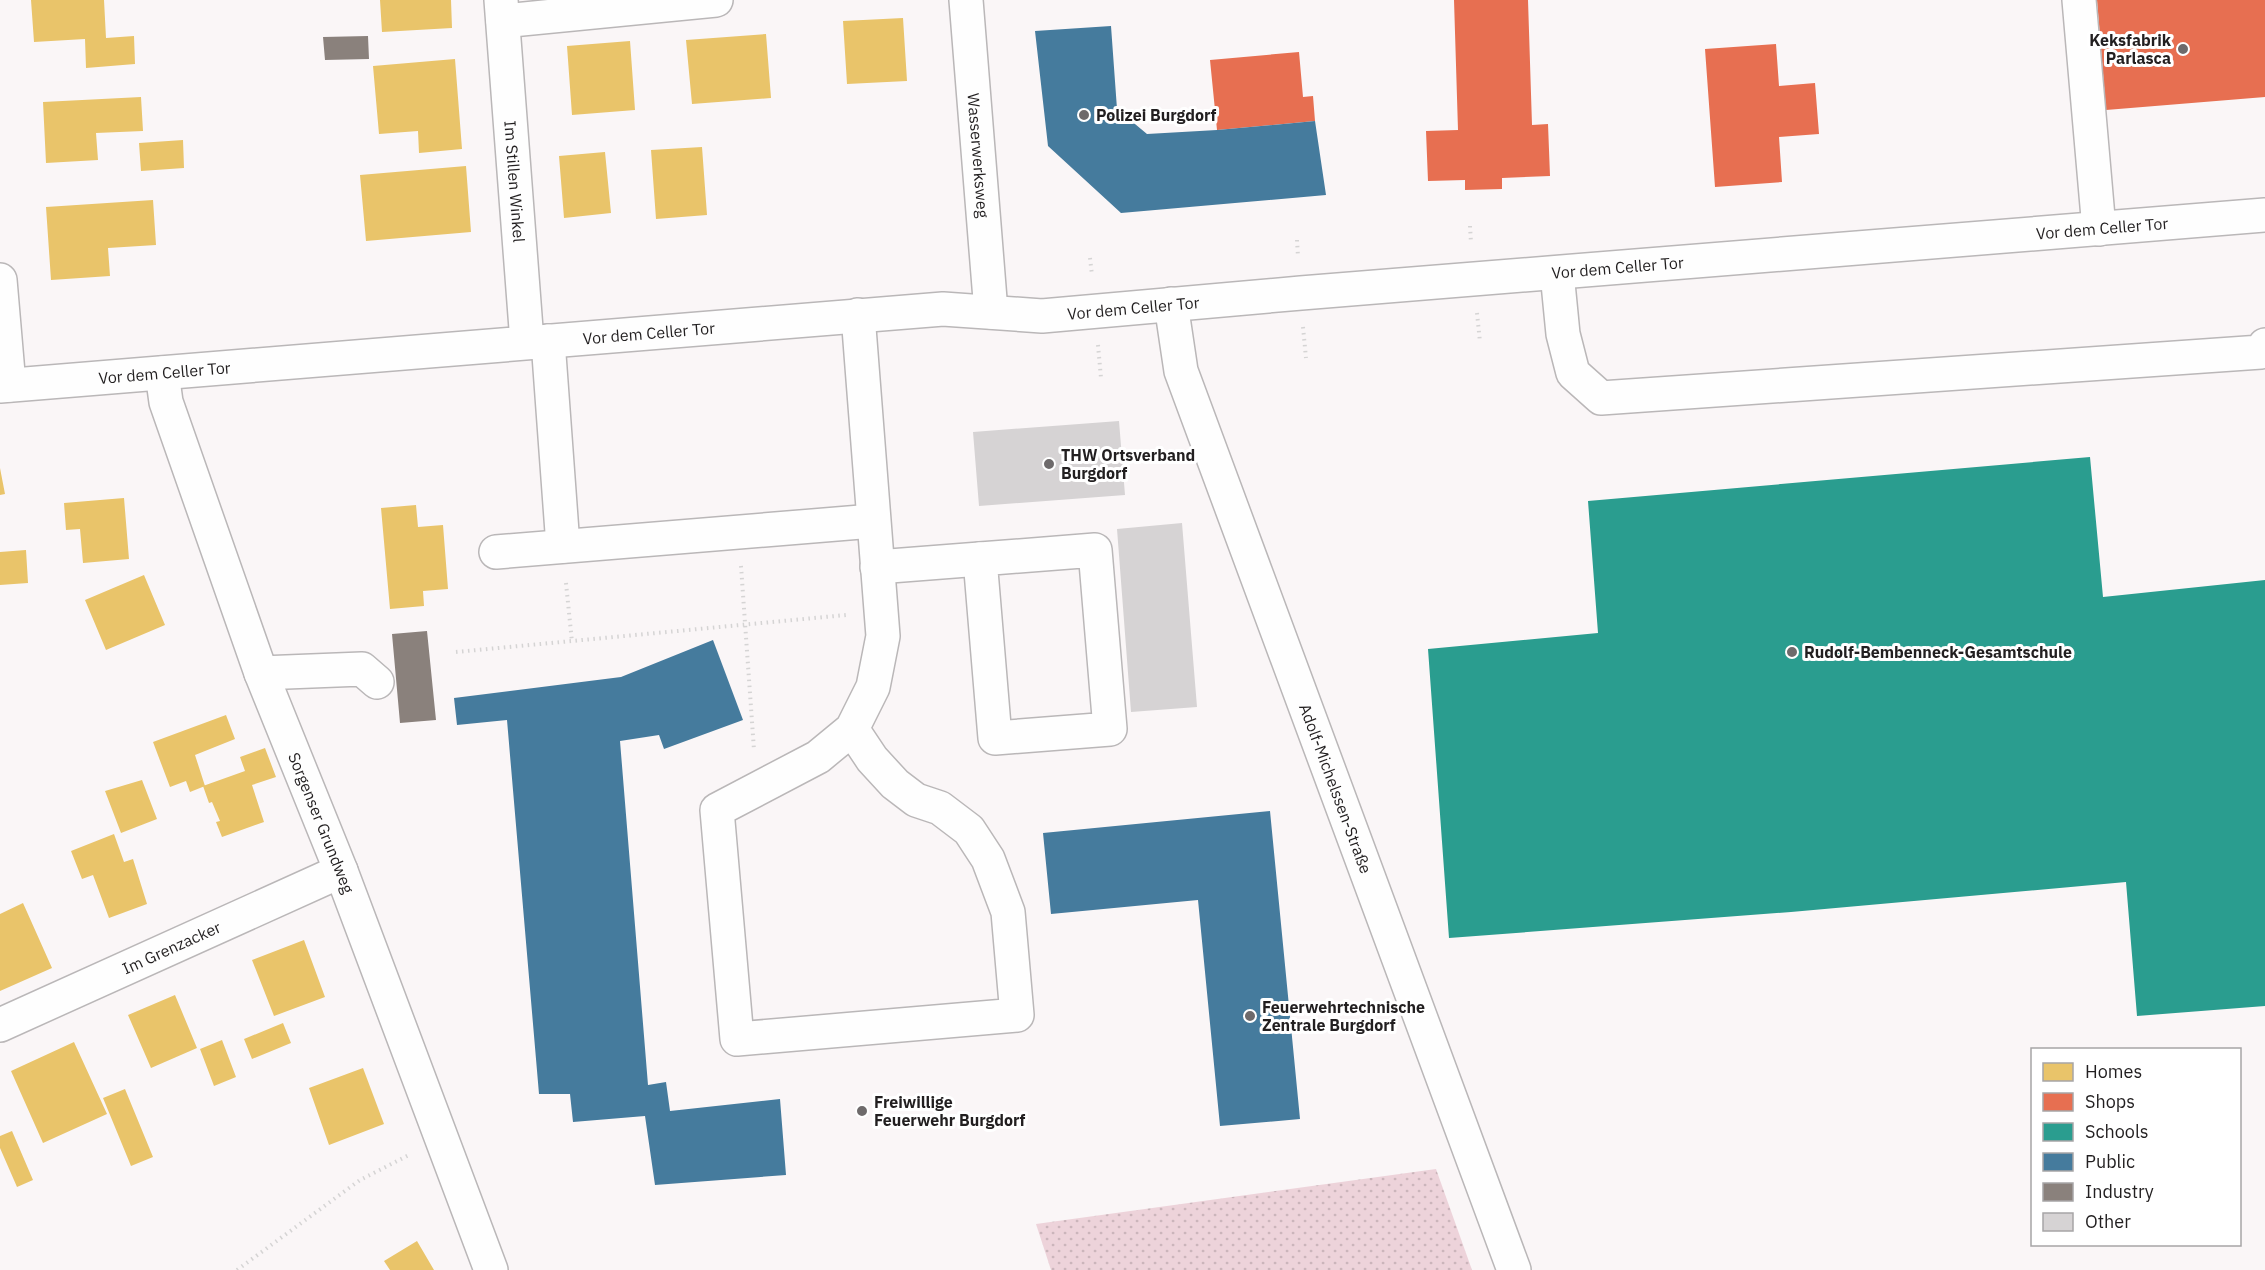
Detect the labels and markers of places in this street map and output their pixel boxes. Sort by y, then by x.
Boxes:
place label: Keksfabrik Parlasca [2089,30,2172,68]
marker: Keksfabrik Parlasca [2176,42,2190,56]
place label: Polizei Burgdorf [1096,105,1217,125]
marker: Polizei Burgdorf [1077,108,1091,122]
place label: THW Ortsverband Burgdorf [1061,445,1195,483]
marker: THW Ortsverband Burgdorf [1042,457,1056,471]
place label: Rudolf-Bembenneck-Gesamtschule [1804,642,2072,662]
marker: Rudolf-Bembenneck-Gesamtschule [1785,645,1799,659]
place label: Feuerwehrtechnische Zentrale Burgdorf [1262,997,1425,1035]
marker: Feuerwehrtechnische Zentrale Burgdorf [1243,1009,1257,1023]
place label: Freiwillige Feuerwehr Burgdorf [874,1092,1026,1130]
marker: Freiwillige Feuerwehr Burgdorf [855,1104,869,1118]

